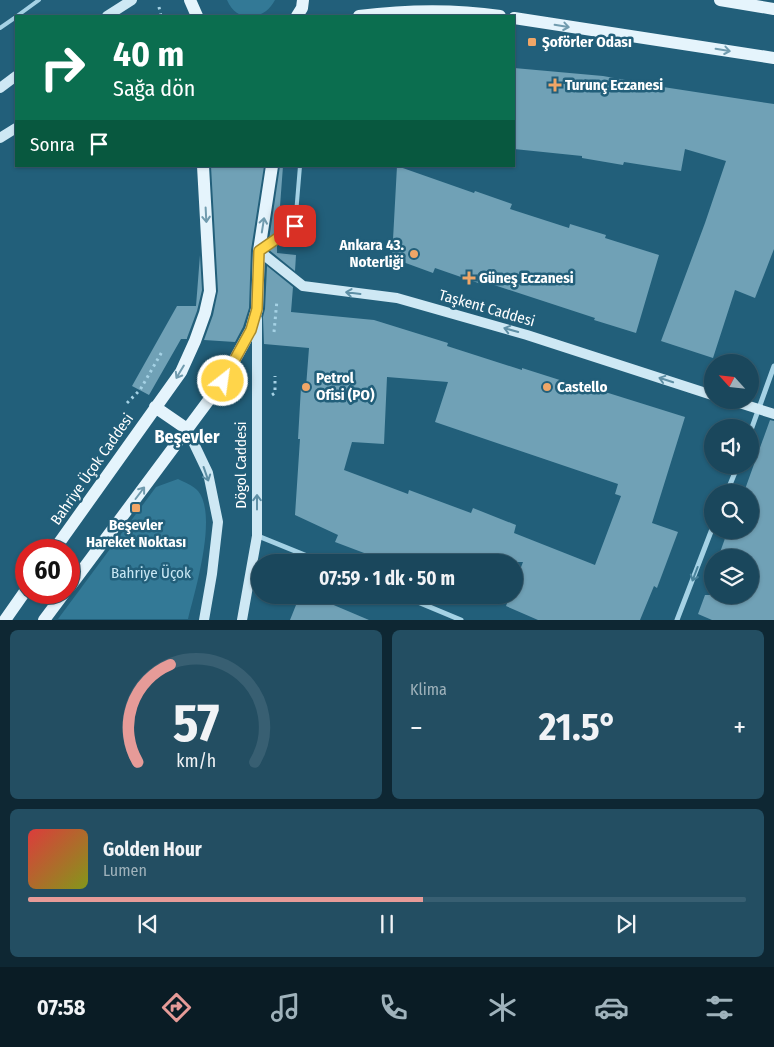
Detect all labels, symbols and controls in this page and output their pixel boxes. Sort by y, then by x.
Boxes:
one-way arrow [554,21,570,31]
text: 40 m [113,33,184,75]
place label: Şoförler Odası [542,33,632,52]
icon: right [30,35,95,100]
marker: Şoförler Odası [526,36,538,48]
one-way arrow [714,45,730,55]
text: Sağa dön [113,75,195,102]
place label: Turunç Eczanesi [565,76,663,95]
marker: Turunç Eczanesi [549,79,561,91]
icon: arrive [85,130,113,158]
text: Sonra [30,133,75,156]
pin [274,205,316,247]
one-way arrow [201,207,210,223]
icon: arrive [281,212,309,240]
one-way arrow [258,218,268,234]
place label: Ankara 43. Noterliği [338,236,405,271]
marker: Ankara 43. Noterliği [408,248,420,260]
place label: Güneş Eczanesi [479,269,574,288]
marker: Güneş Eczanesi [463,272,475,284]
street label: Taşkent Caddesi [437,286,537,330]
one-way arrow [346,288,362,298]
one-way arrow [504,325,520,335]
position arrow [196,354,248,406]
north arrow [704,354,759,409]
map controls [704,354,759,604]
one-way arrow [175,364,185,378]
place label: Petrol Ofisi (PO) [316,369,375,404]
one-way arrow [658,374,674,384]
place label: Castello [557,378,607,396]
marker: Petrol Ofisi (PO) [300,381,312,393]
marker: Castello [541,381,553,393]
street label: Bahriye Üçok Caddesi [47,410,137,528]
button: sound [704,419,759,474]
street label: Dögol Caddesi [232,421,250,509]
district label: Beşevler [154,426,220,448]
one-way arrow [202,465,212,481]
button: search [704,484,759,539]
one-way arrow [135,487,146,500]
one-way arrow [252,494,262,510]
marker: Beşevler Hareket Noktası [130,502,142,514]
place label: Beşevler Hareket Noktası [86,516,186,551]
speed limit sign: 60 [15,539,80,604]
button: layers [704,549,759,604]
park label: Bahriye Üçok [111,564,191,582]
one-way arrow [690,566,699,581]
text: 07:59 · 1 dk · 50 m [319,567,455,590]
text: Klima [410,680,447,699]
text: 57 [173,692,219,755]
text: 21.5° [539,704,617,750]
text: − [410,711,423,744]
text: + [733,711,746,744]
text: km/h [176,750,216,772]
text: Golden Hour [103,838,202,861]
text: Lumen [103,861,147,880]
icon: previous [134,910,162,938]
icon: pause [373,910,401,938]
icon: next [612,910,640,938]
icon: directions [159,990,194,1025]
icon: music [268,990,303,1025]
icon: phone [376,990,411,1025]
icon: climate [485,990,520,1025]
icon: car [594,990,629,1025]
icon: filters [702,990,737,1025]
text: 07:58 [37,994,85,1021]

